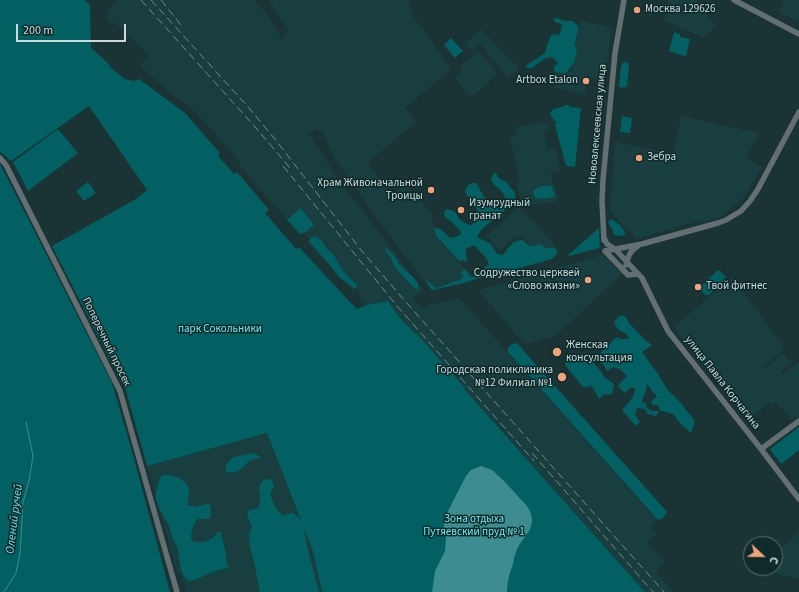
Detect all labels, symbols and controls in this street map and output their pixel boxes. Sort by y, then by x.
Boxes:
place label: Москва 129626 [645,3,716,17]
marker: Москва 129626 [632,5,642,15]
scale bar [18,16,128,42]
text: 200 m [23,22,53,39]
street label: Новоалексеевская улица [586,63,610,185]
place label: Artbox Etalon [516,74,578,88]
marker: Artbox Etalon [581,76,591,86]
place label: Зебра [647,151,676,165]
marker: Зебра [634,153,644,163]
place label: Храм Живоначальной Троицы [317,177,423,203]
marker: Храм Живоначальной Троицы [426,185,436,195]
place label: Изумрудный гранат [469,197,530,223]
marker: Изумрудный гранат [456,205,466,215]
place label: Содружество церквей «Слово жизни» [474,267,580,293]
marker: Содружество церквей «Слово жизни» [583,275,593,285]
place label: Твой фитнес [706,280,767,294]
marker: Твой фитнес [693,282,703,292]
street label: Поперечный просек [79,295,133,389]
park label: парк Сокольники [178,323,262,337]
street label: улица Павла Корчагина [681,334,763,432]
place label: Женская консультация [566,339,632,365]
marker: Женская консультация [551,346,563,358]
place label: Городская поликлиника №12 Филиал №1 [436,364,553,390]
marker: Городская поликлиника №12 Филиал №1 [556,371,568,383]
water label: Олений ручей [4,483,26,555]
park label: Зона отдыха Путяевский пруд № 1 [423,513,525,539]
north arrow [743,536,783,576]
text: С [766,555,782,566]

